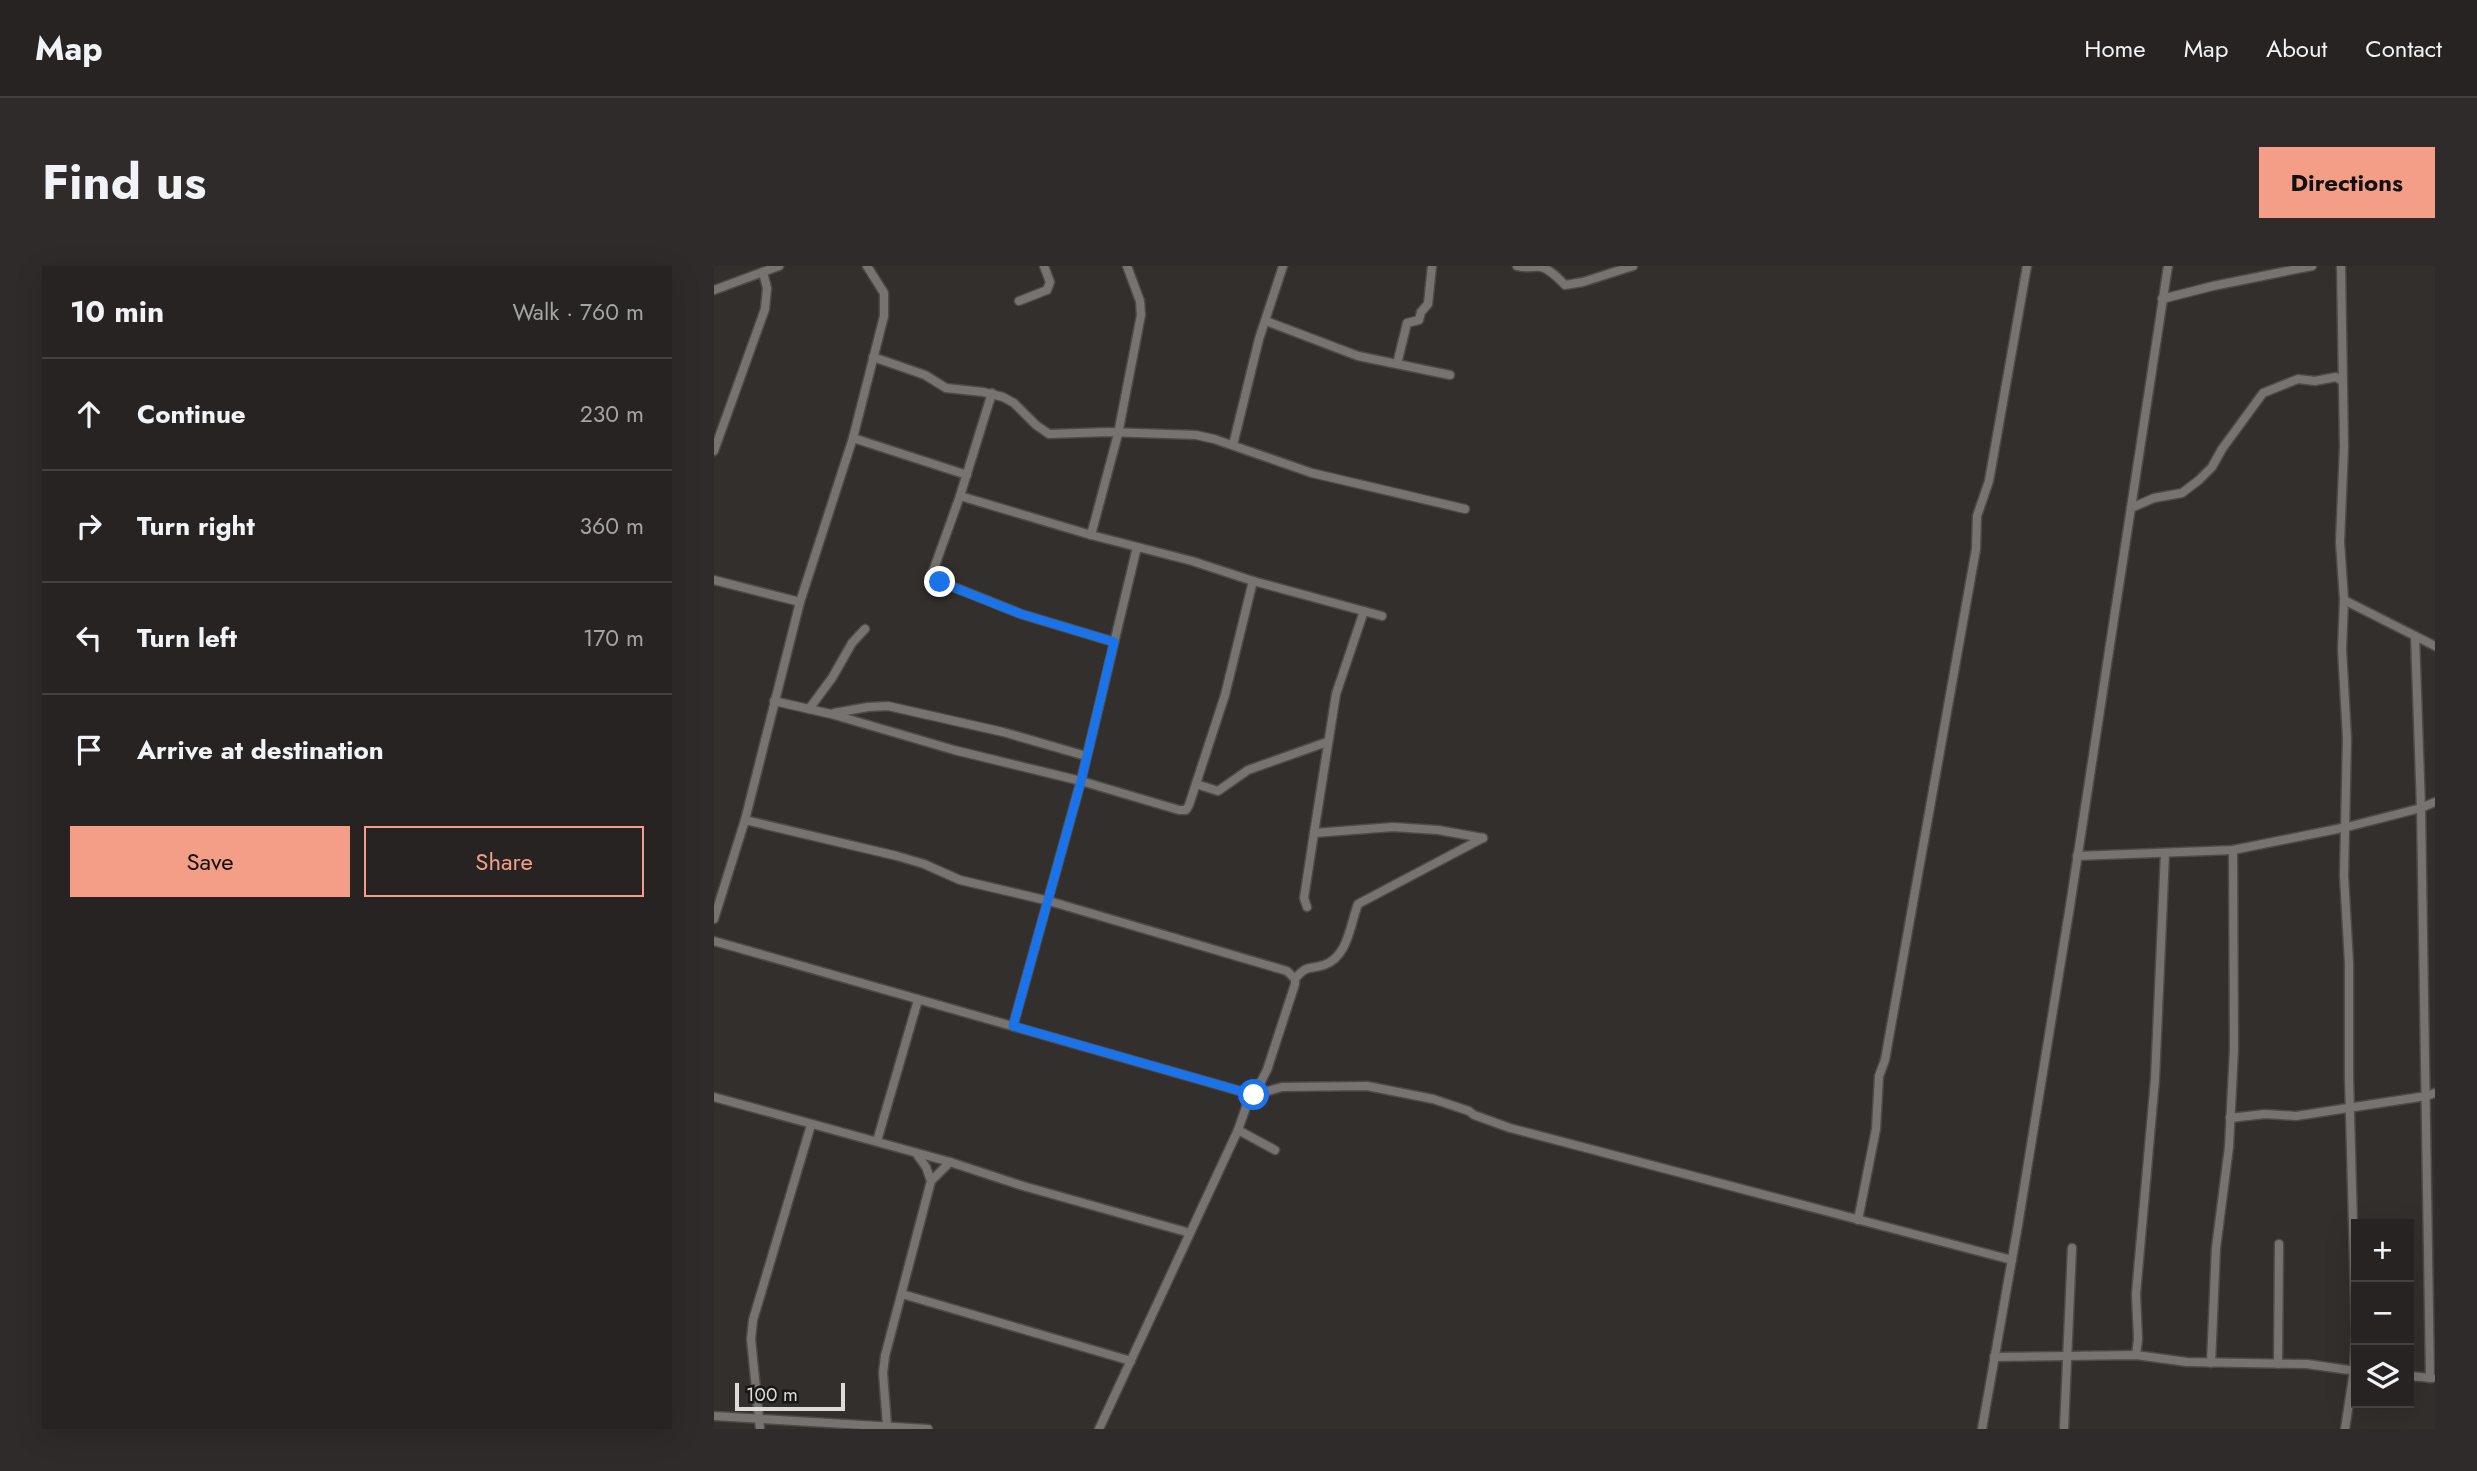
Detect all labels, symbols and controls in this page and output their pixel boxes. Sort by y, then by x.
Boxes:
text: Map [35,25,103,72]
text: Home [2084,31,2146,66]
text: Map [2184,31,2228,66]
text: About [2266,31,2327,66]
text: Contact [2365,31,2442,66]
text: Find us [42,147,206,217]
button: Directions [2259,147,2435,218]
text: 10 min [70,290,164,333]
text: Walk · 760 m [512,295,644,329]
icon: ahead [70,395,108,433]
text: Continue [137,395,246,433]
text: 230 m [580,397,644,431]
icon: right [70,507,108,545]
text: Turn right [137,507,255,545]
text: 360 m [580,509,644,543]
route end [924,566,955,597]
icon: left [70,619,108,657]
text: Turn left [137,619,237,657]
text: 170 m [583,621,644,655]
icon: arrive [70,731,108,769]
text: Arrive at destination [137,731,384,769]
button: Save [70,826,350,897]
button: Share [364,826,644,897]
route start [1238,1079,1269,1110]
map controls [2351,1219,2414,1408]
button: + [2351,1219,2414,1282]
button: − [2351,1282,2414,1345]
button: layers [2351,1345,2414,1408]
scale bar [735,1380,845,1412]
text: 100 m [746,1381,798,1408]

